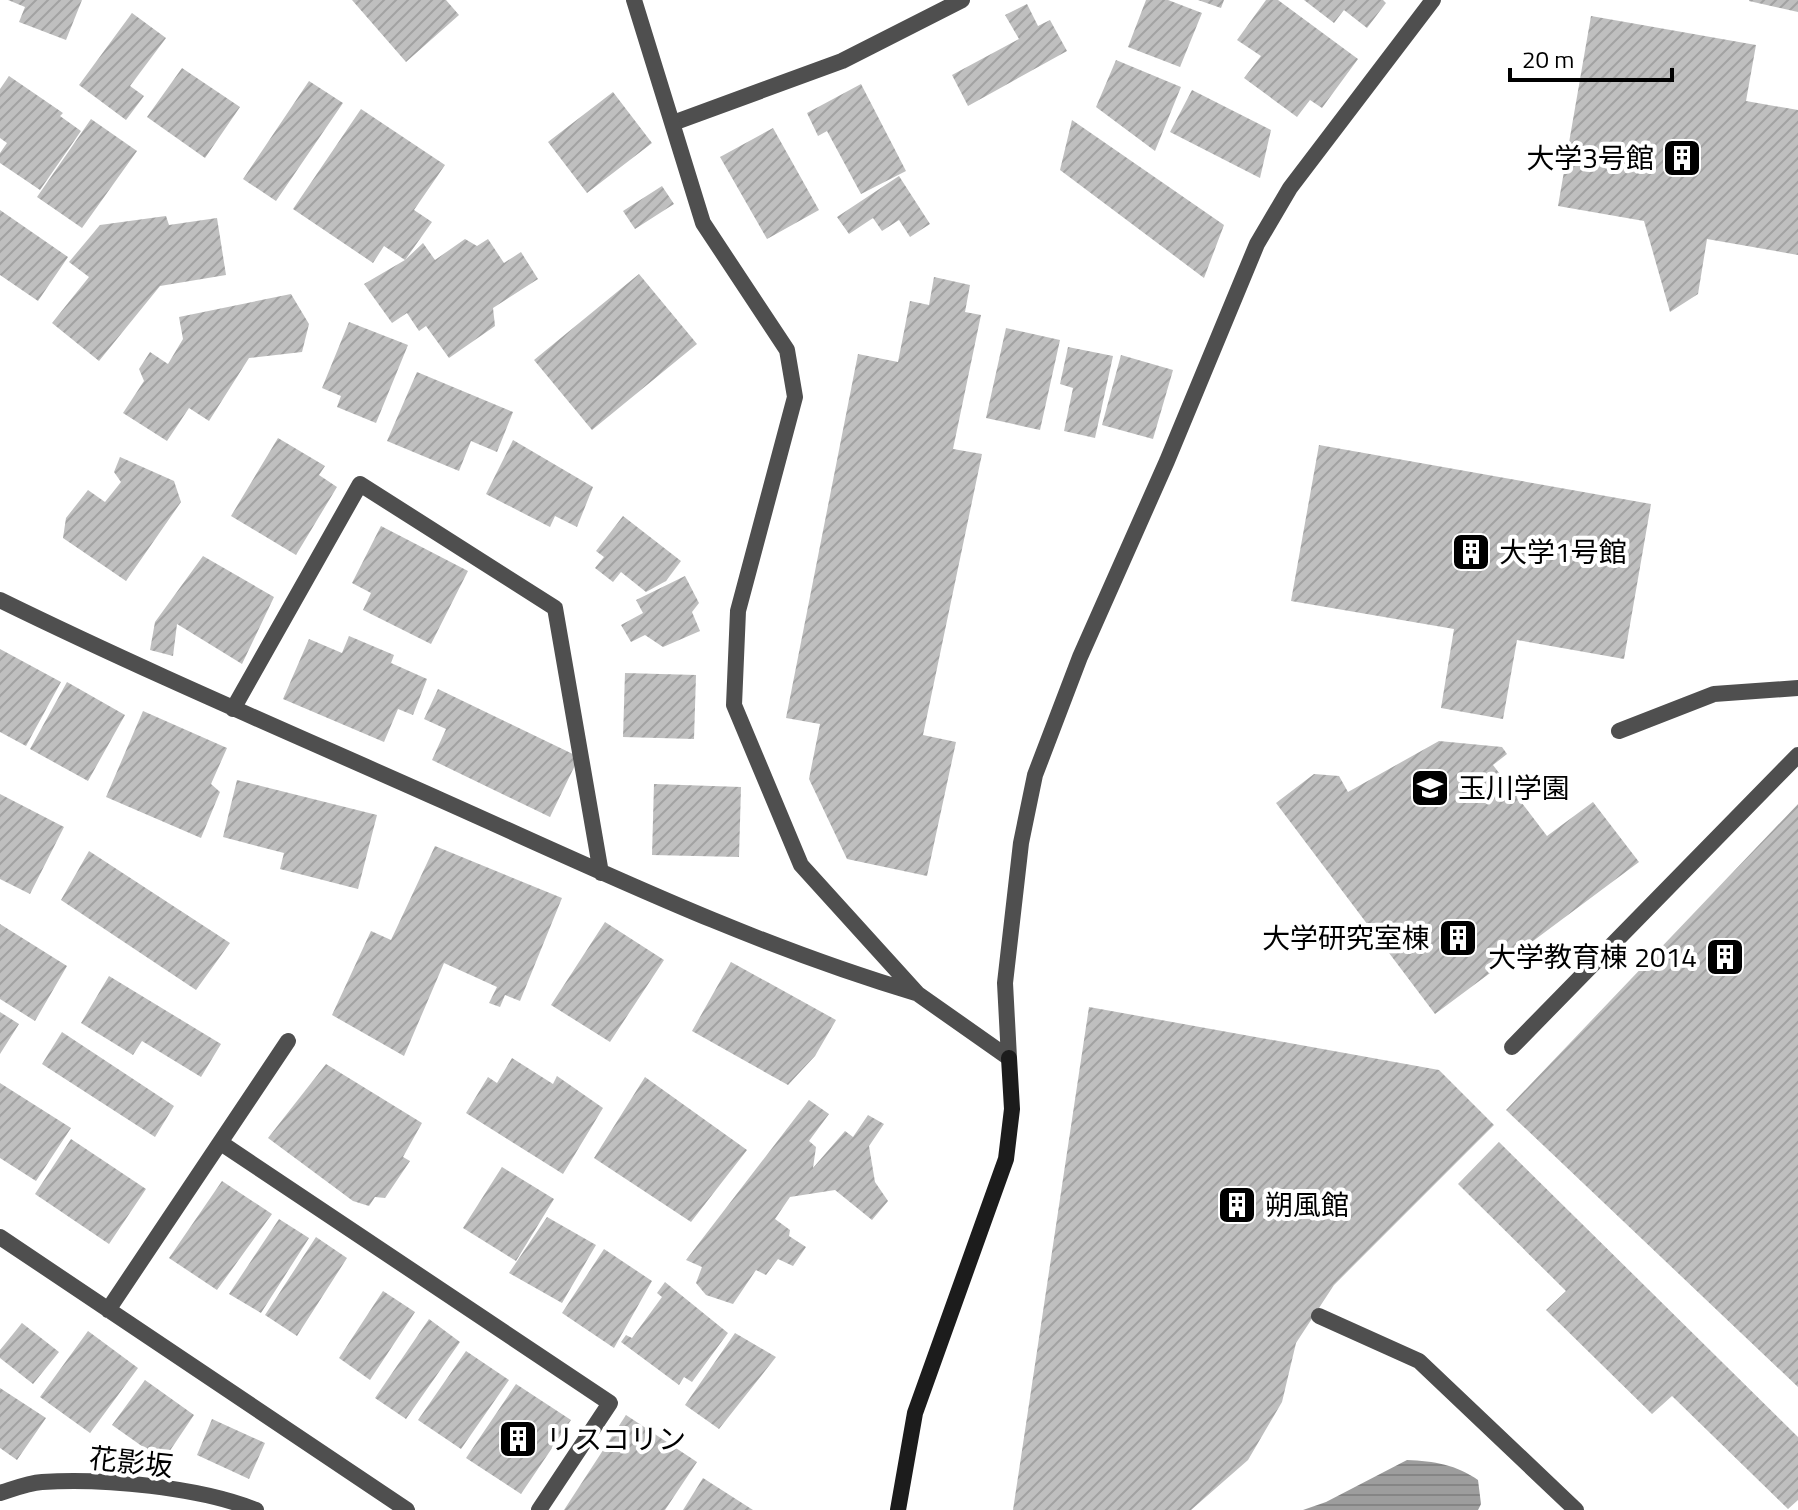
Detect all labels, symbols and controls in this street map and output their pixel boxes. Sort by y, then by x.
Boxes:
scale bar [1510,32,1672,82]
text: 20 m [1522,41,1574,77]
place label: 大学3号館 [1526,136,1654,179]
building icon: 大学3号館 [1661,137,1703,179]
place label: 大学1号館 [1499,530,1627,573]
building icon: 大学1号館 [1450,531,1492,573]
place label: 玉川学園 [1458,766,1570,809]
school or university icon: 玉川学園 [1409,767,1451,809]
place label: 大学研究室棟 [1262,916,1430,959]
building icon: 大学研究室棟 [1437,917,1479,959]
place label: 大学教育棟 2014 [1488,935,1697,978]
building icon: 大学教育棟 2014 [1704,936,1746,978]
place label: 朔風館 [1265,1183,1349,1226]
building icon: 朔風館 [1216,1184,1258,1226]
place label: リスコリン [546,1417,686,1460]
building icon: リスコリン [497,1418,539,1460]
street label: 花影坂 [87,1436,175,1487]

